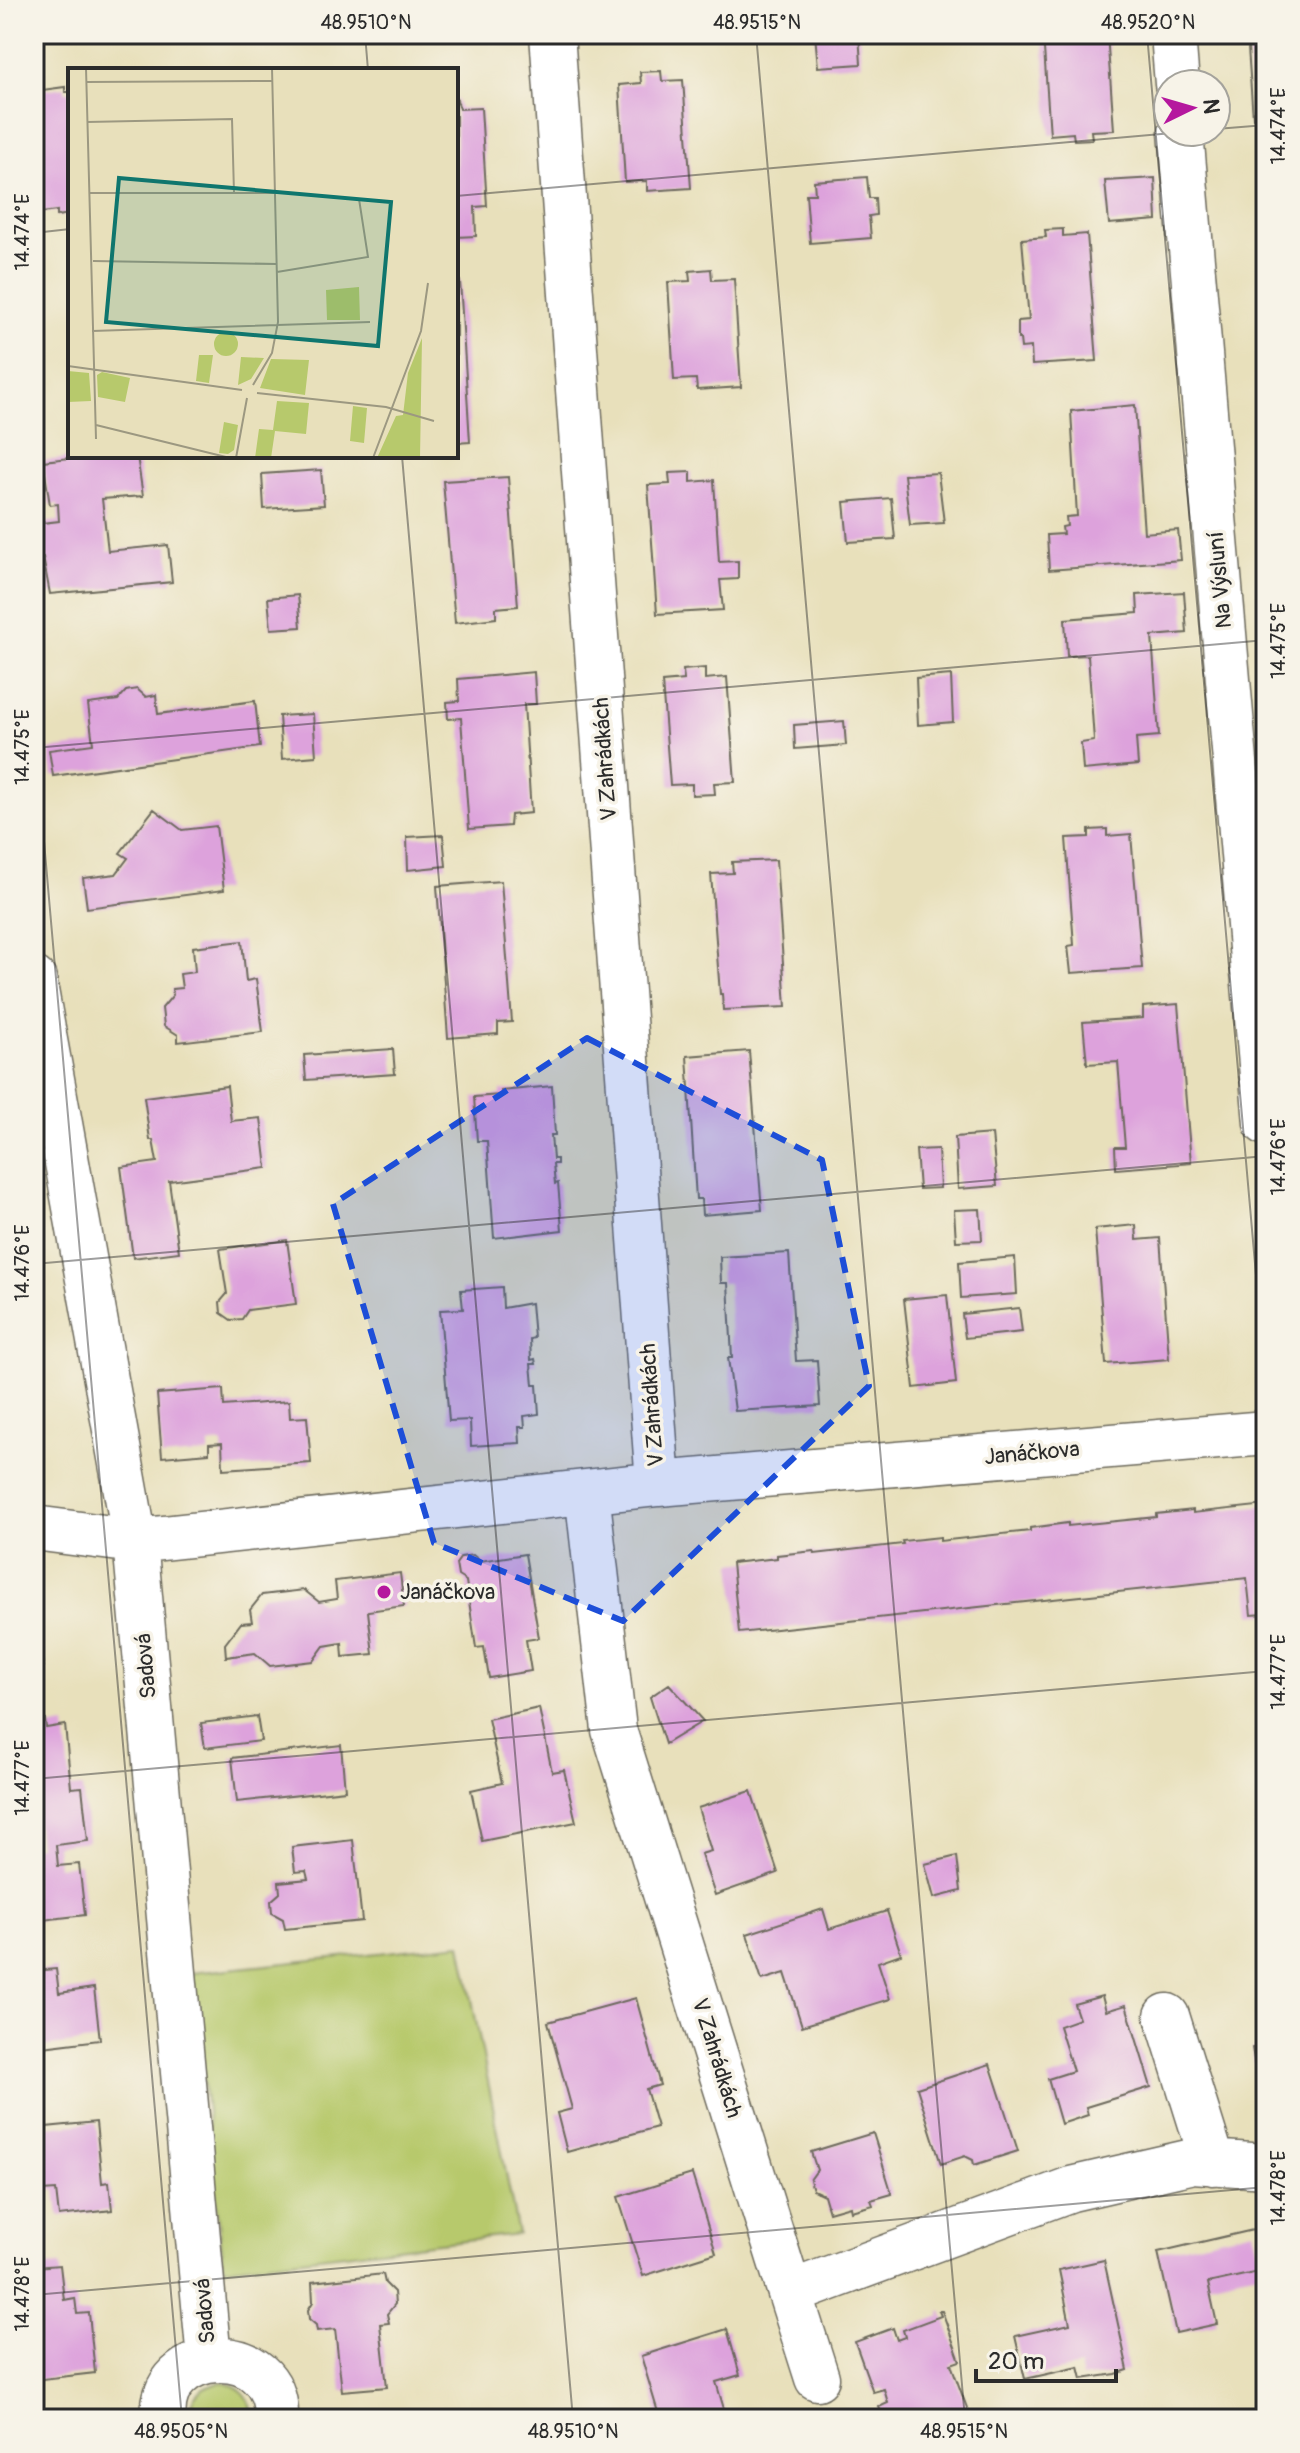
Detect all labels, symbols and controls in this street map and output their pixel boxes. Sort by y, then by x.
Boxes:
text: 48.9510°N [321,10,411,35]
text: 48.9515°N [713,10,801,35]
text: 48.9520°N [1101,10,1195,35]
inset map [68,68,458,458]
north arrow [1152,68,1232,148]
text: 14.474°E [1266,88,1291,164]
text: N [1196,98,1226,115]
text: 14.474°E [10,194,35,270]
street label: Na Výsluní [1202,530,1238,630]
text: 14.475°E [1266,603,1291,679]
street label: V Zahrádkách [587,696,623,822]
text: 14.475°E [10,709,35,785]
text: 14.476°E [1266,1119,1291,1195]
text: 14.476°E [10,1225,35,1301]
street label: V Zahrádkách [634,1342,670,1468]
street label: Janáčkova [983,1435,1081,1471]
place label: Janáčkova [400,1578,495,1606]
marker: Janáčkova [375,1583,393,1601]
street label: Sadová [129,1632,163,1700]
text: 14.477°E [1266,1634,1291,1710]
text: 14.477°E [10,1740,35,1816]
street label: V Zahrádkách [686,1995,748,2121]
text: 14.478°E [1266,2150,1291,2226]
text: 14.478°E [10,2256,35,2332]
street label: Sadová [188,2277,222,2345]
scale bar [976,2333,1116,2383]
text: 20 m [988,2347,1044,2376]
text: 48.9505°N [134,2419,228,2444]
text: 48.9510°N [528,2419,618,2444]
text: 48.9515°N [920,2419,1008,2444]

